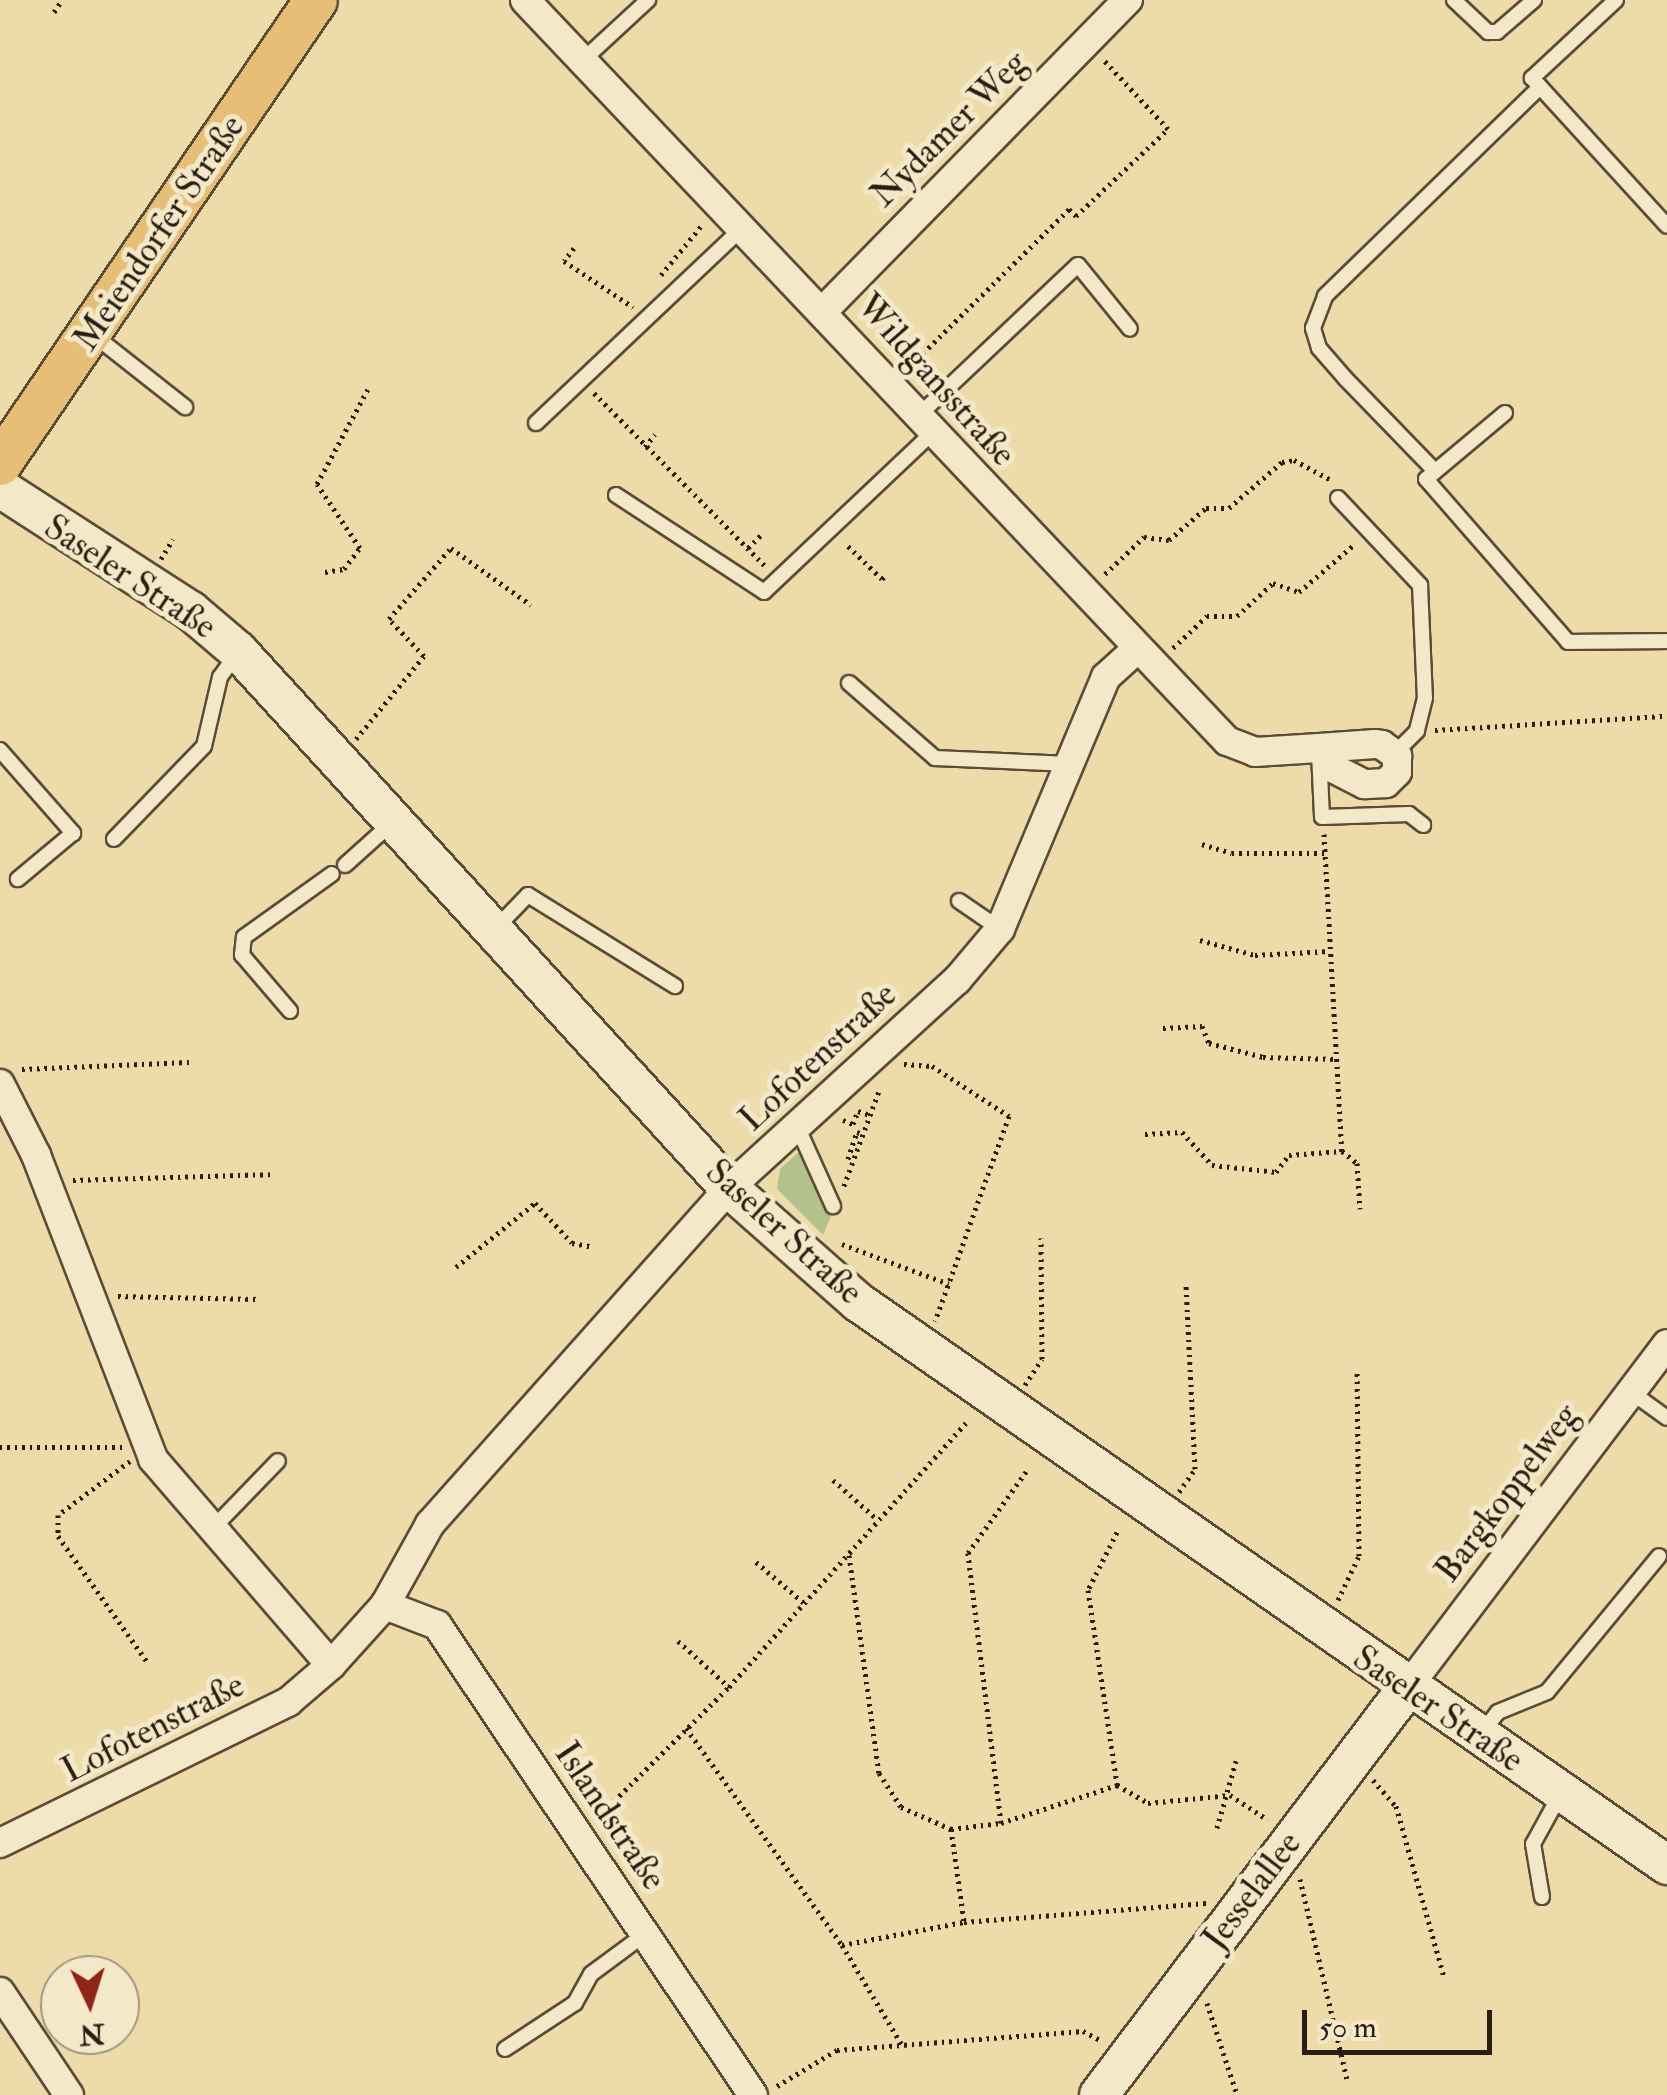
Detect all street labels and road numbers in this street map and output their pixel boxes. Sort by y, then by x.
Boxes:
street label: Nydamer Weg [862,42,1036,216]
street label: Meiendorfer Straße [65,107,253,359]
street label: Wildgansstraße [848,285,1024,475]
street label: Saseler Straße [36,506,224,648]
street label: Lofotenstraße [731,974,905,1140]
street label: Saseler Straße [697,1151,871,1313]
street label: Bargkoppelweg [1426,1396,1588,1590]
street label: Saseler Straße [1345,1637,1531,1781]
street label: Lofotenstraße [55,1664,251,1792]
street label: Islandstraße [545,1734,675,1898]
street label: Jesselallee [1194,1824,1310,1958]

